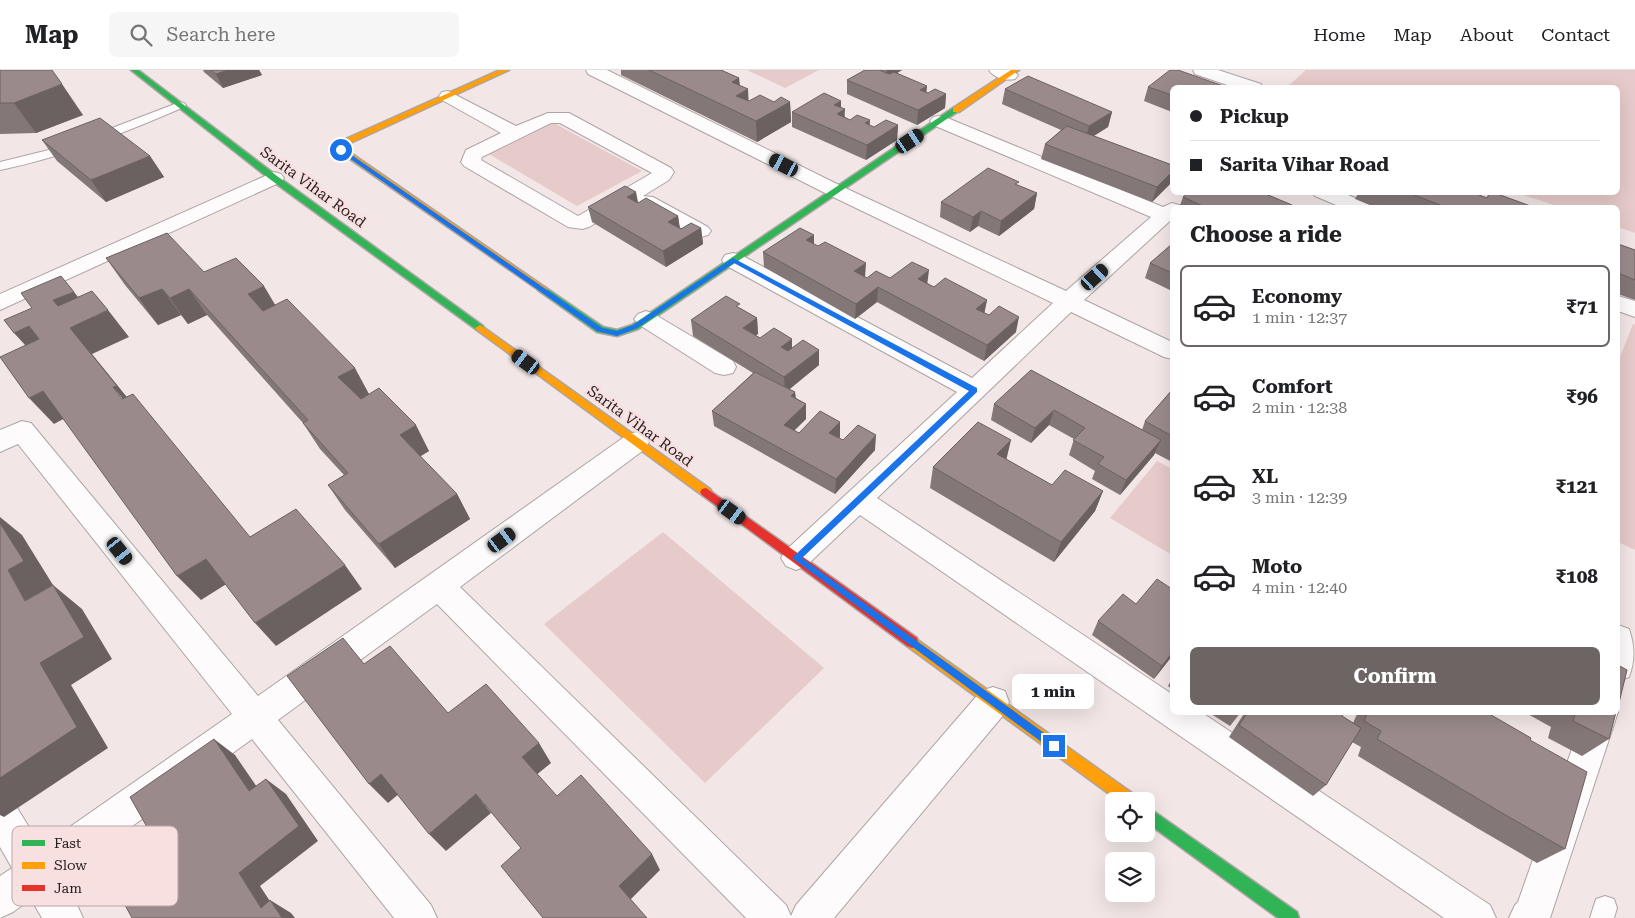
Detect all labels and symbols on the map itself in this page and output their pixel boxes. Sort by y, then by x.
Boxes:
car [893,126,926,156]
route start [330,139,352,161]
street label: Sarita Vihar Road [257,143,370,231]
car [767,152,800,178]
car [1078,261,1111,293]
car [509,347,542,377]
street label: Sarita Vihar Road [584,382,697,470]
car [715,497,748,527]
car [485,525,518,555]
car [104,535,135,567]
callout: 1 min [1013,674,1095,708]
route end [1043,735,1065,757]
legend [12,826,178,906]
text: Fast [54,835,81,851]
text: Slow [54,857,87,873]
text: Jam [54,880,82,896]

